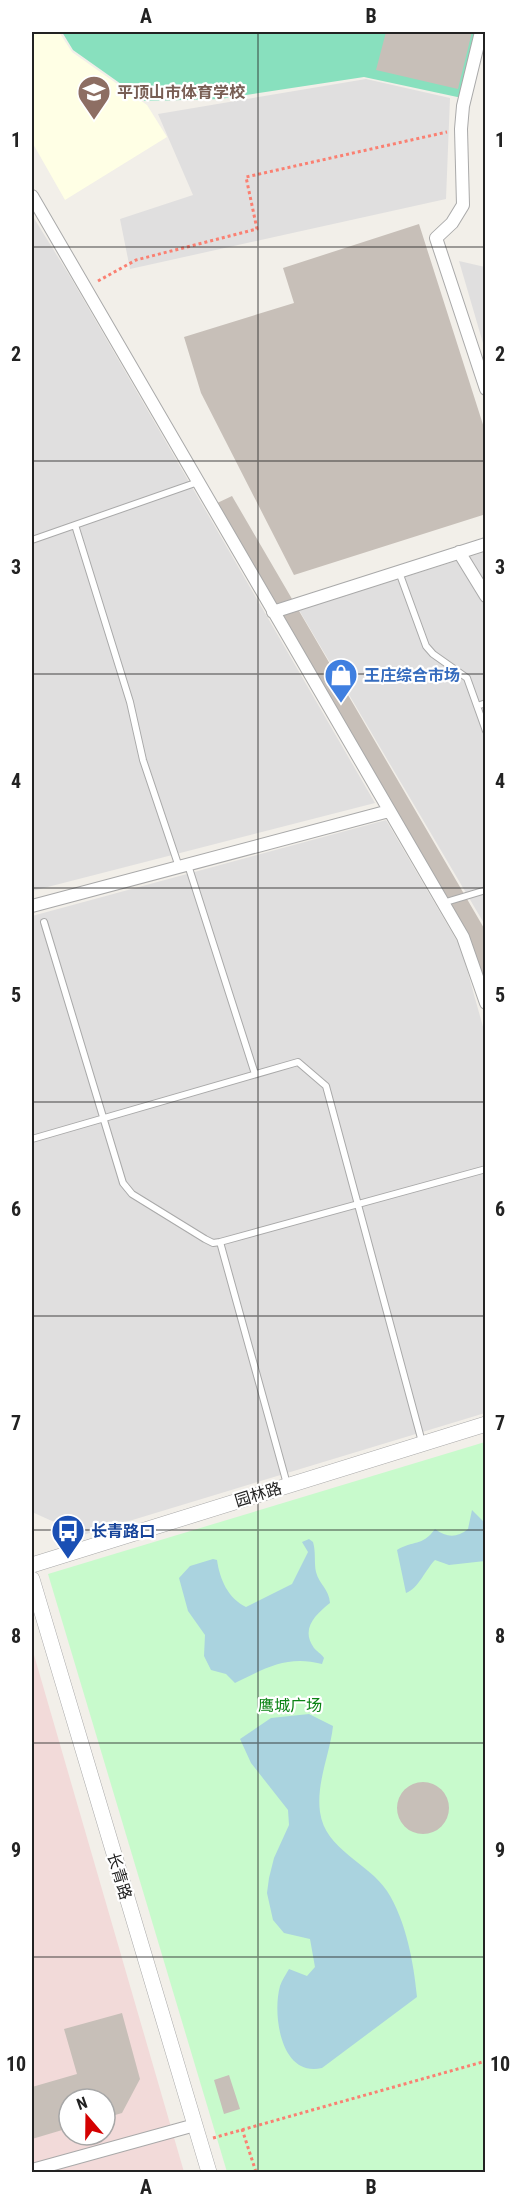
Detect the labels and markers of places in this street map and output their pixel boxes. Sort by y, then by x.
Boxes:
school or university icon: 平顶山市体育学校 [76,74,112,121]
place label: 平顶山市体育学校 [117,83,246,102]
shop icon: 王庄综合市场 [323,657,359,704]
place label: 王庄综合市场 [364,666,460,685]
bus stop icon: 长青路口 [50,1513,86,1560]
place label: 长青路口 [91,1522,155,1541]

